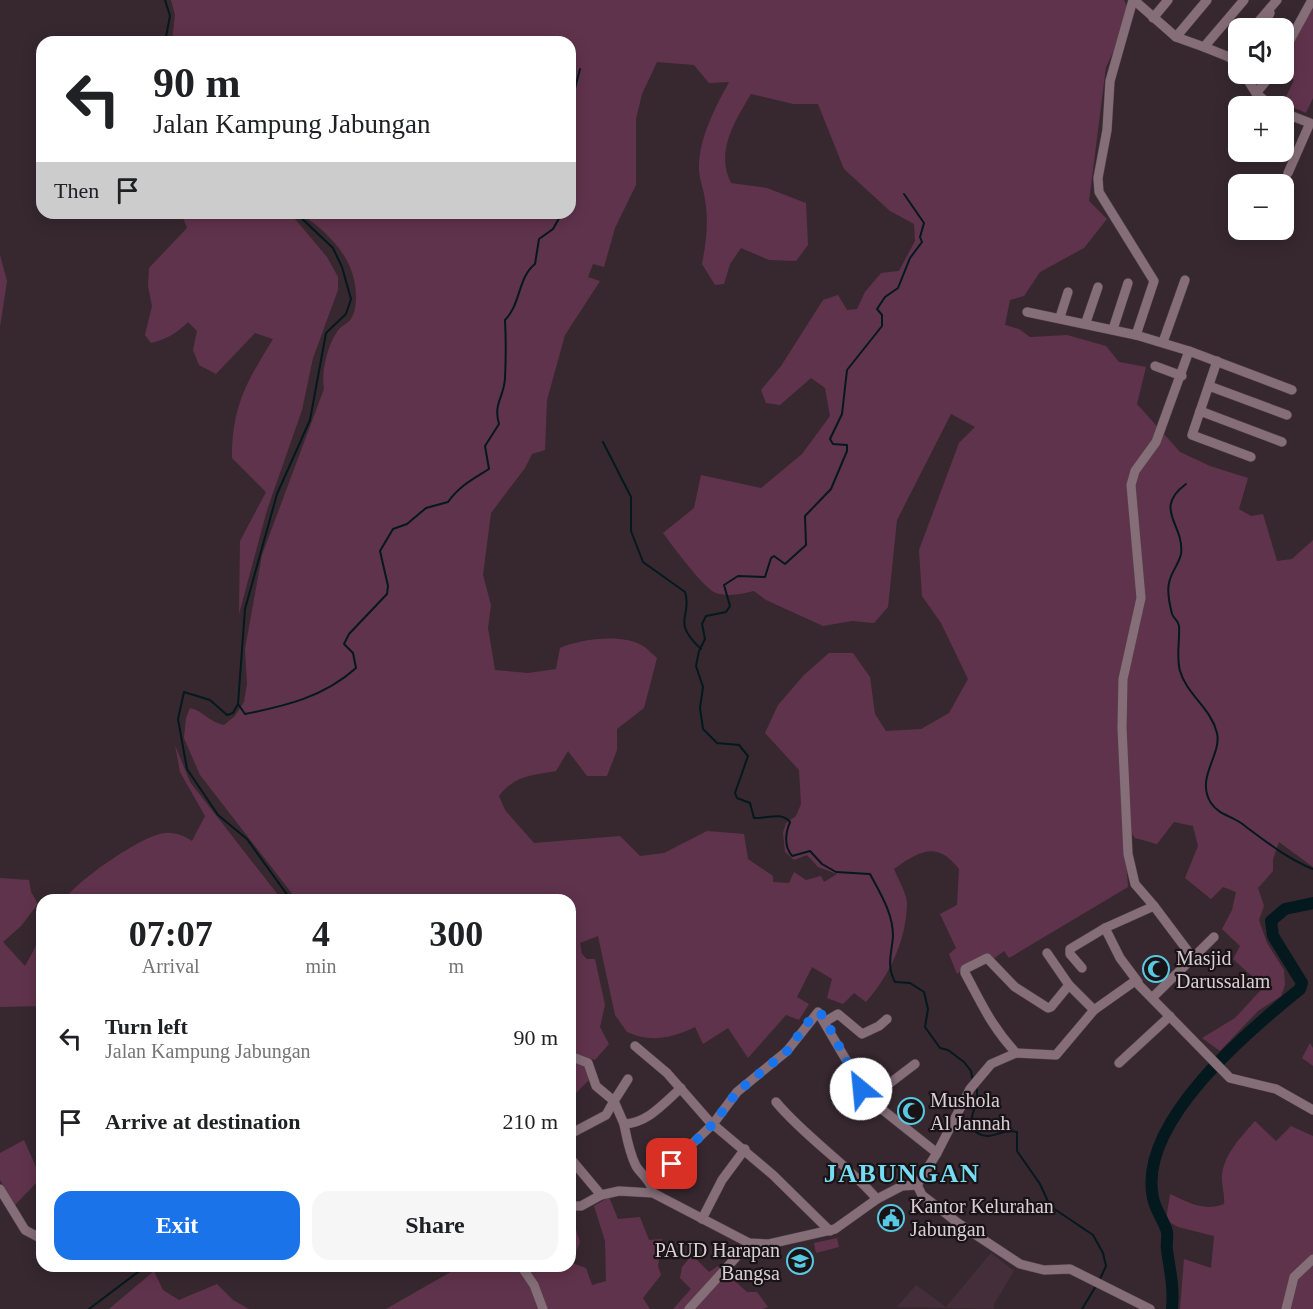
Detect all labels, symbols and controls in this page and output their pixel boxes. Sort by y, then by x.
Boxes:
map controls [1228,18,1294,240]
button: sound [1228,18,1294,84]
icon: left [54,60,132,138]
text: 90 m [153,60,241,106]
button: + [1228,96,1294,162]
text: Jalan Kampung Jabungan [153,109,430,139]
icon: arrive [111,174,144,207]
button: − [1228,174,1294,240]
text: Then [54,178,99,203]
text: 07:07 [129,914,213,954]
text: 4 [312,914,330,954]
text: 300 [429,914,483,954]
place label: Masjid Darussalam [1176,947,1271,992]
mosque icon: Masjid Darussalam [1141,954,1171,984]
text: Arrival [142,955,200,977]
text: min [305,955,337,977]
text: m [449,955,464,977]
text: Turn left [105,1014,188,1039]
icon: left [54,1022,87,1055]
text: 90 m [513,1025,558,1050]
text: Jalan Kampung Jabungan [105,1040,311,1062]
position arrow [829,1057,893,1121]
place label: Mushola Al Jannah [930,1089,1011,1134]
mosque icon: Mushola Al Jannah [896,1096,926,1126]
icon: arrive [54,1106,87,1139]
text: Arrive at destination [105,1109,301,1134]
text: 210 m [502,1109,558,1134]
pin [646,1138,697,1189]
icon: arrive [655,1147,688,1180]
district label: JABUNGAN [824,1159,980,1188]
button: Exit [54,1191,300,1260]
button: Share [312,1191,558,1260]
place label: Kantor Kelurahan Jabungan [910,1195,1054,1241]
public building icon: Kantor Kelurahan Jabungan [876,1203,906,1233]
place label: PAUD Harapan Bangsa [655,1239,780,1285]
school or university icon: PAUD Harapan Bangsa [785,1246,815,1276]

